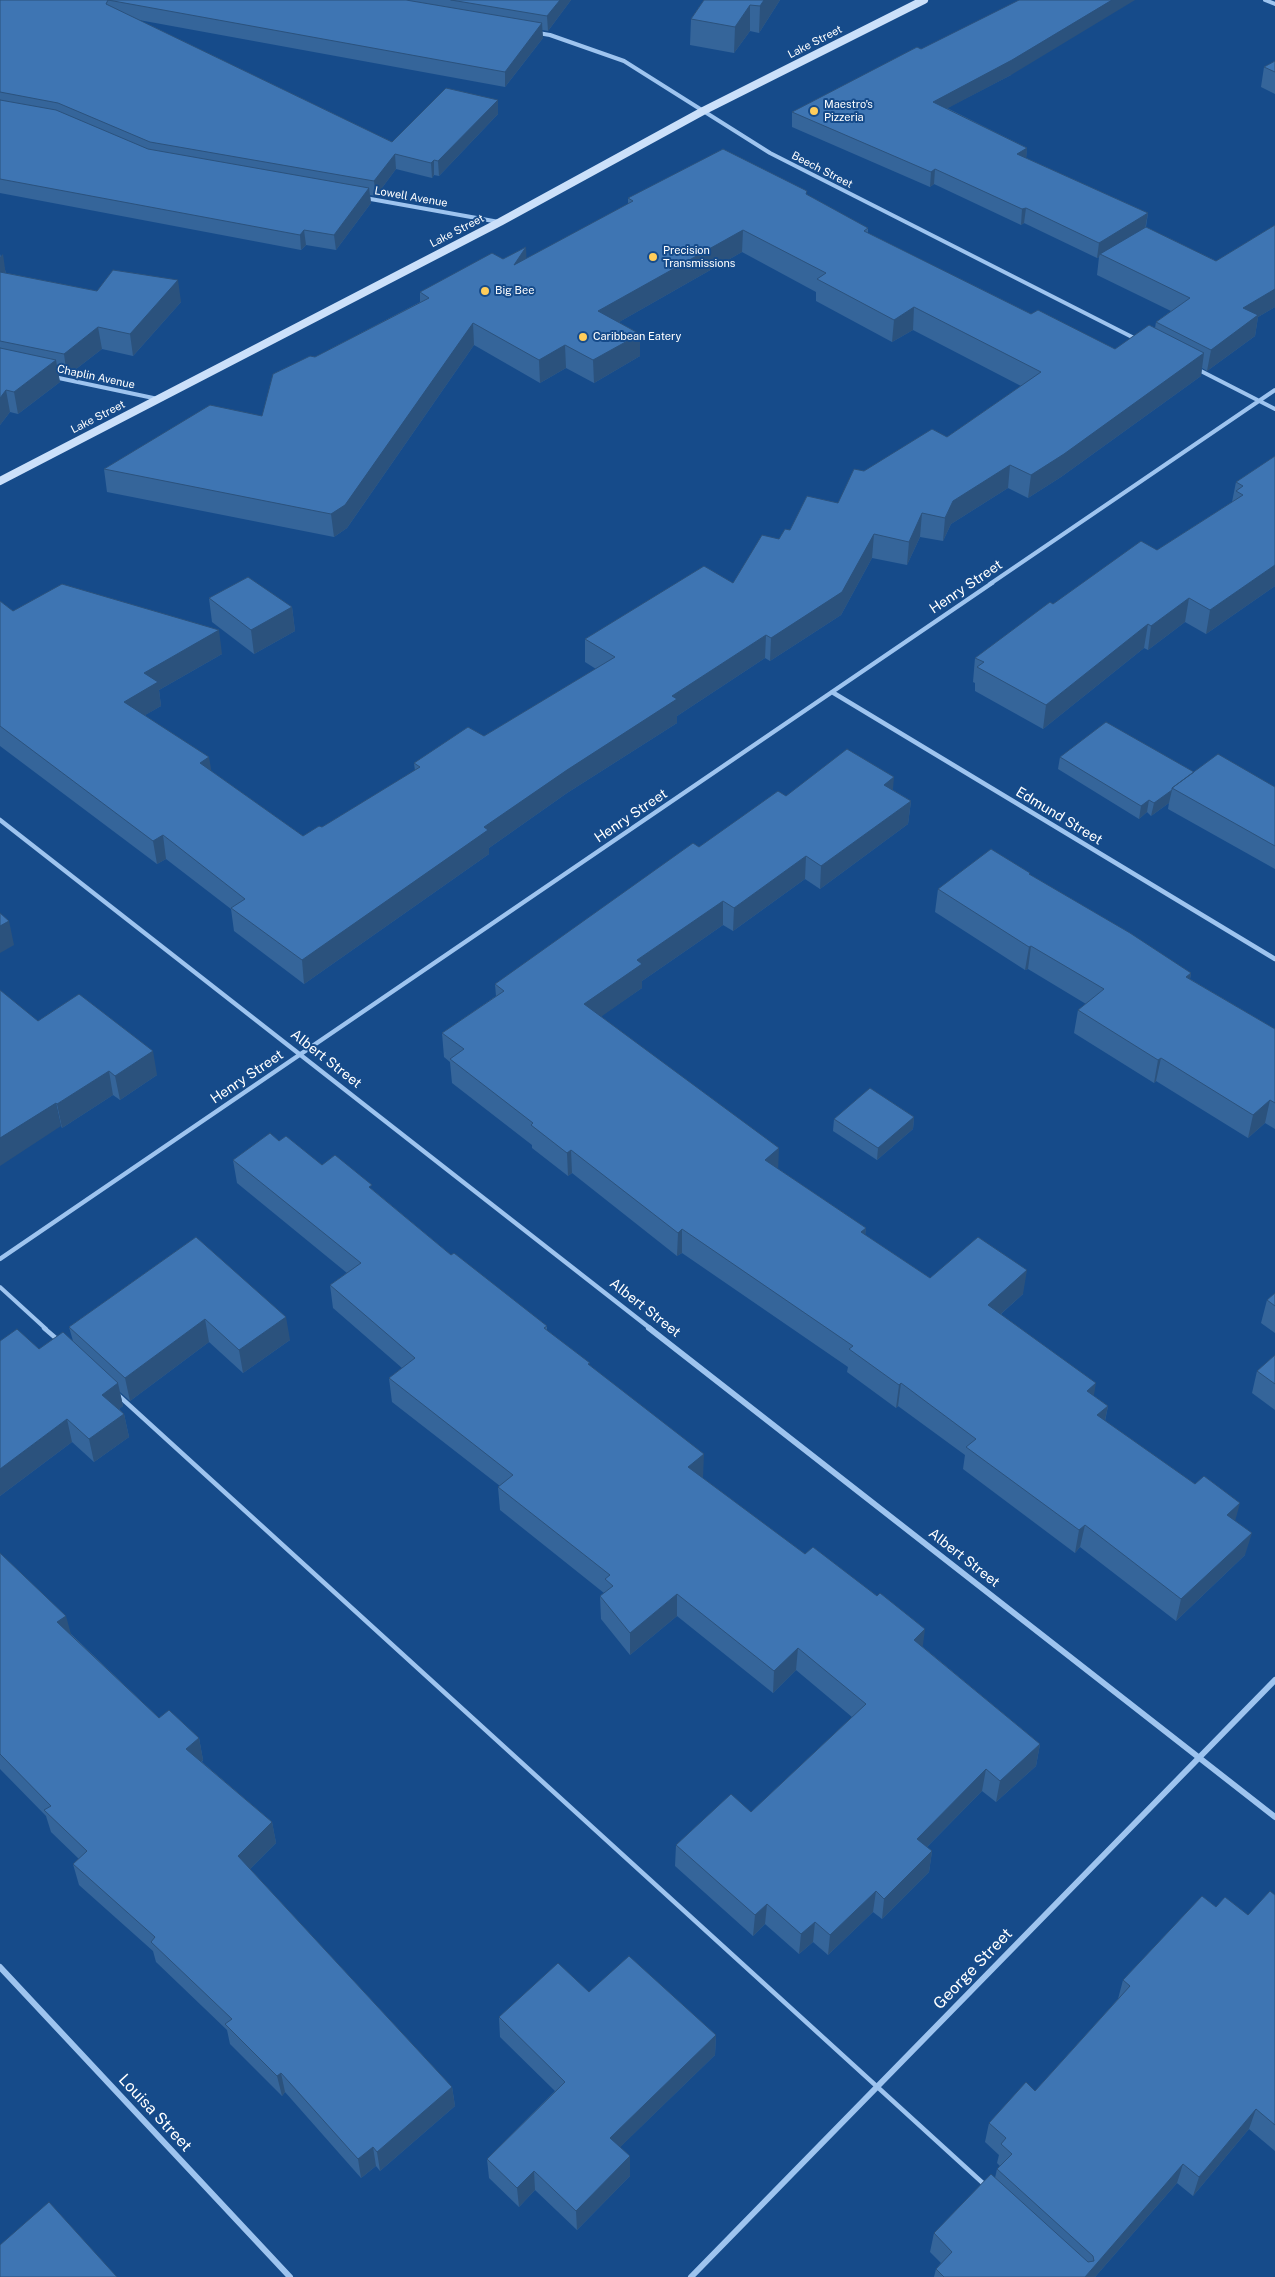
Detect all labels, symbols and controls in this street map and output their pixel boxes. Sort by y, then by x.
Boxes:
street label: Lake Street [786,23,844,61]
place label: Maestro's Pizzeria [824,98,873,124]
marker: Maestro's Pizzeria [808,105,820,117]
street label: Beech Street [789,149,855,191]
street label: Lowell Avenue [373,184,449,210]
street label: Lake Street [428,212,486,250]
place label: Precision Transmissions [663,244,735,270]
marker: Precision Transmissions [647,251,659,263]
place label: Big Bee [495,284,534,298]
marker: Big Bee [479,285,491,297]
place label: Caribbean Eatery [593,330,681,344]
marker: Caribbean Eatery [577,331,589,343]
street label: Chaplin Avenue [56,362,136,392]
street label: Lake Street [69,398,127,436]
street label: Henry Street [926,557,1006,617]
street label: Edmund Street [1013,784,1105,848]
street label: Henry Street [591,786,671,846]
street label: Albert Street [287,1026,365,1092]
street label: Henry Street [207,1047,287,1107]
street label: Albert Street [606,1275,684,1341]
street label: Albert Street [925,1525,1003,1591]
street label: George Street [930,1924,1016,2014]
street label: Louisa Street [114,2070,196,2156]

